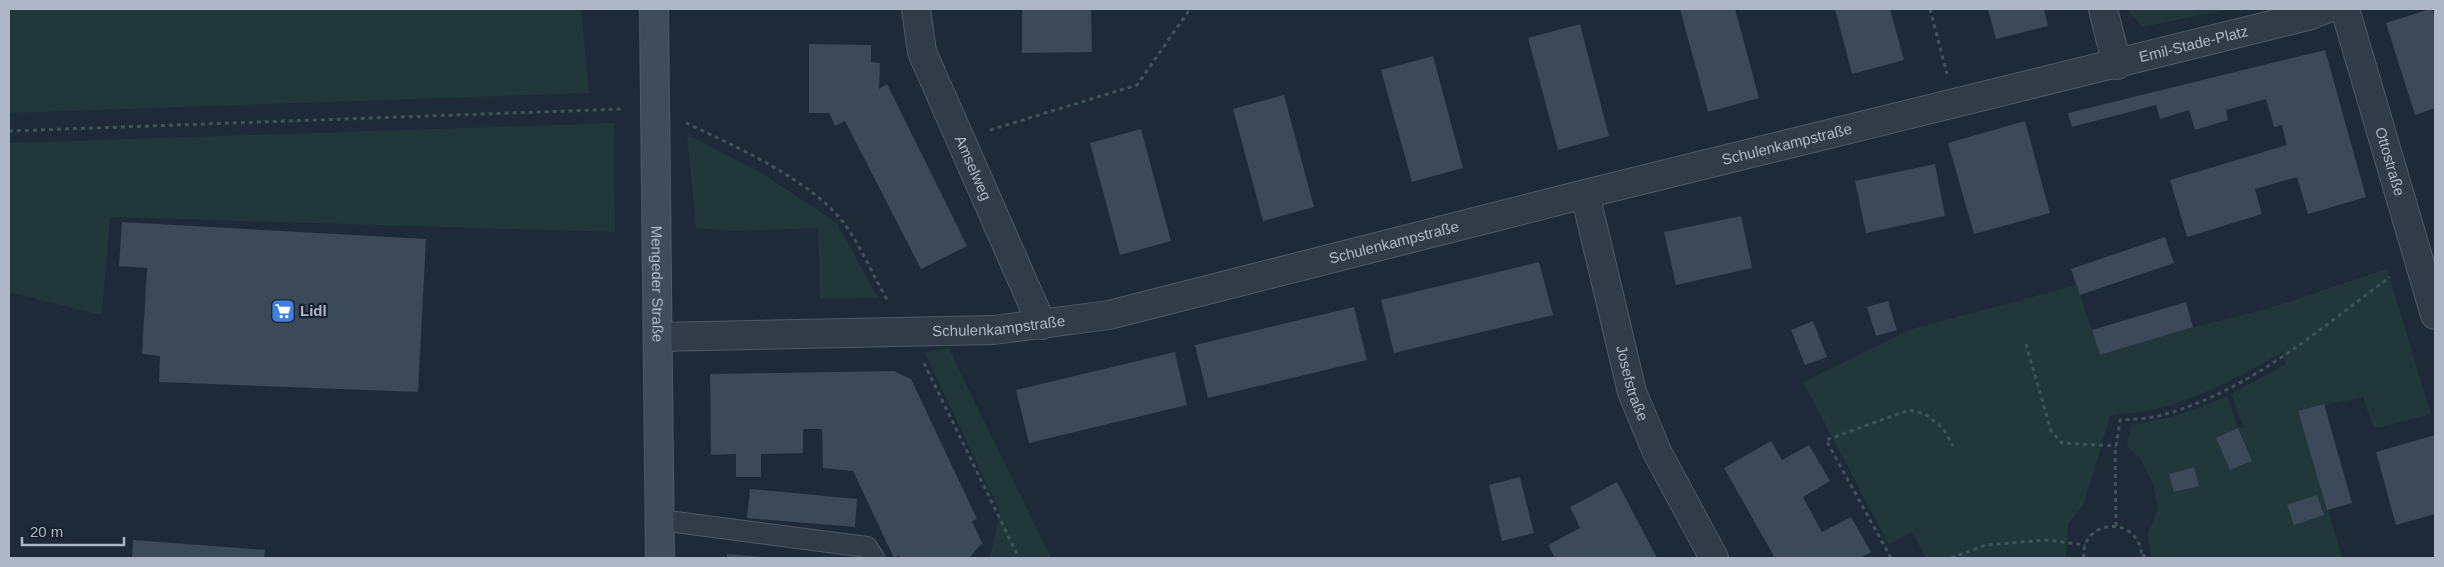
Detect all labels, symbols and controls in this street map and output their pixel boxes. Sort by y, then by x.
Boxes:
street label: Emil-Stade-Platz [2137,22,2250,65]
street label: Schulenkampstraße [1720,120,1853,168]
street label: Ottostraße [2372,125,2409,198]
street label: Amselweg [952,133,995,203]
street label: Schulenkampstraße [1327,217,1461,267]
street label: Mengeder Straße [648,225,667,342]
supermarket icon: Lidl [270,298,296,324]
place label: Lidl [300,302,327,319]
street label: Schulenkampstraße [932,312,1066,339]
street label: Josefstraße [1613,344,1652,423]
scale bar [22,514,125,546]
text: 20 m [30,523,63,540]

